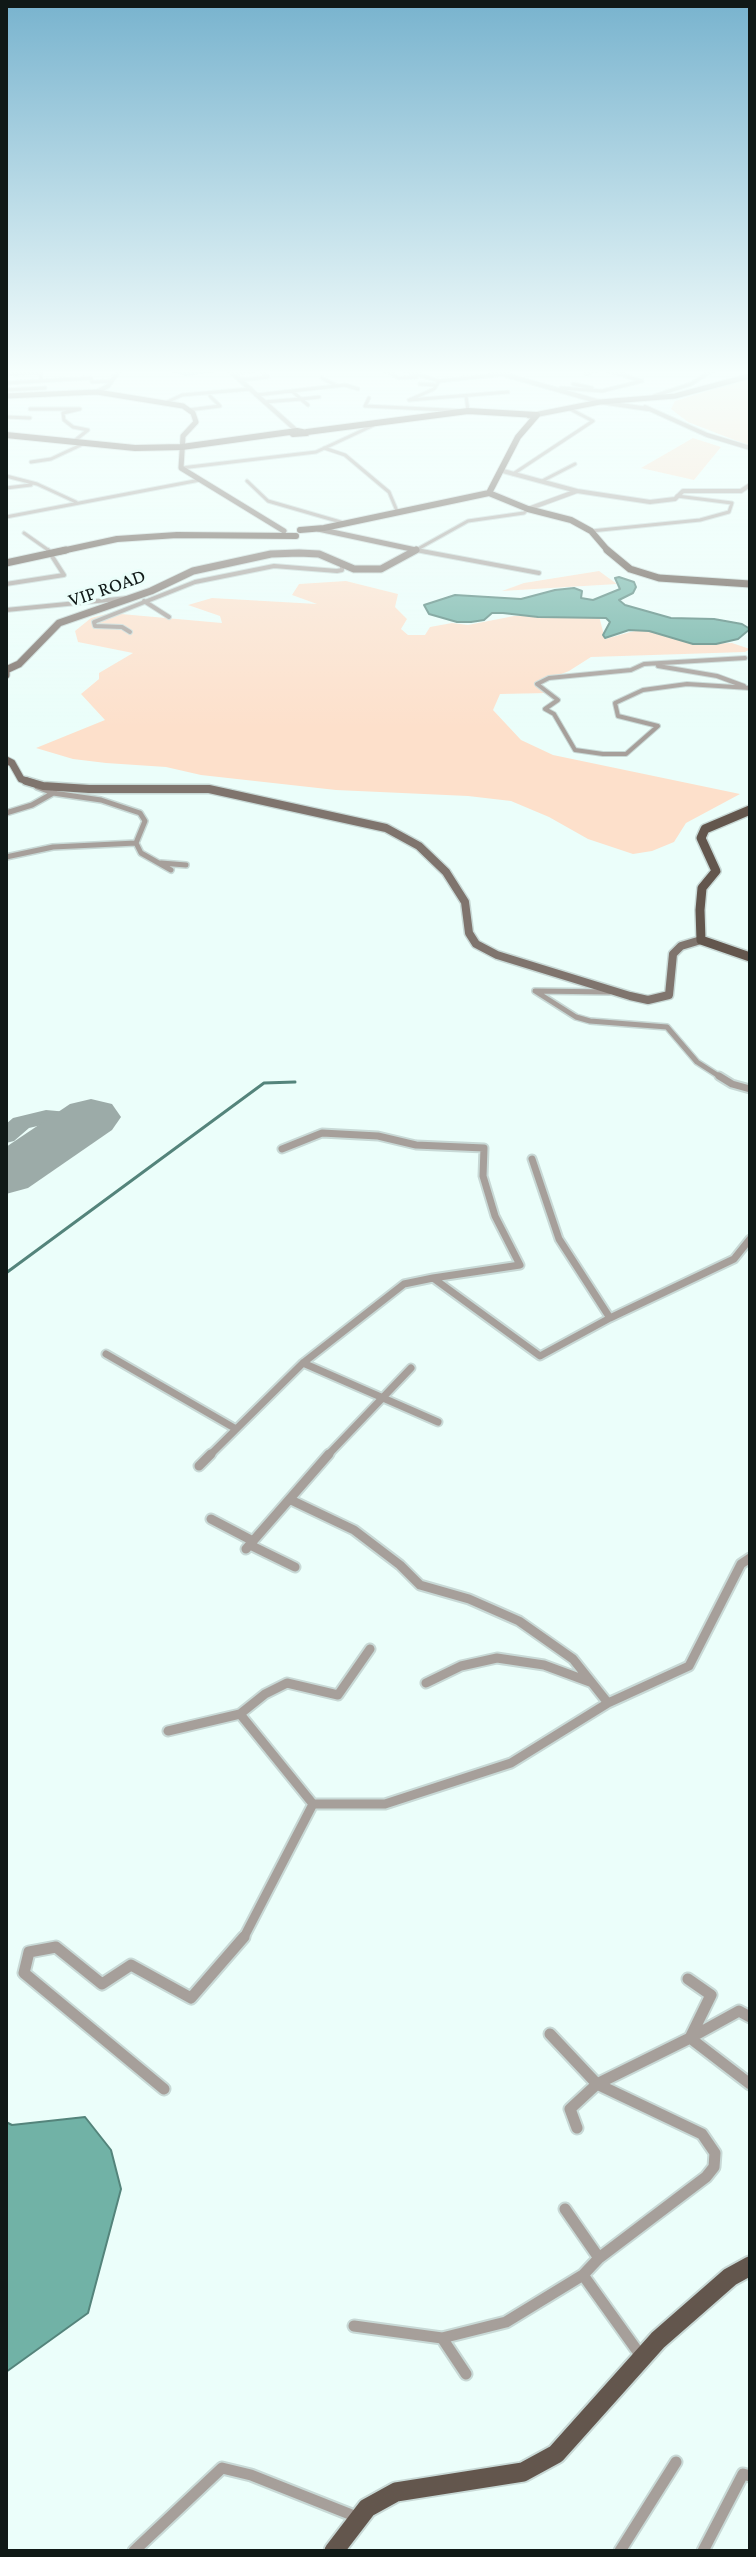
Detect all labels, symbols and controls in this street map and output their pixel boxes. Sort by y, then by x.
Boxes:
street label: VIP ROAD [65,564,149,612]

